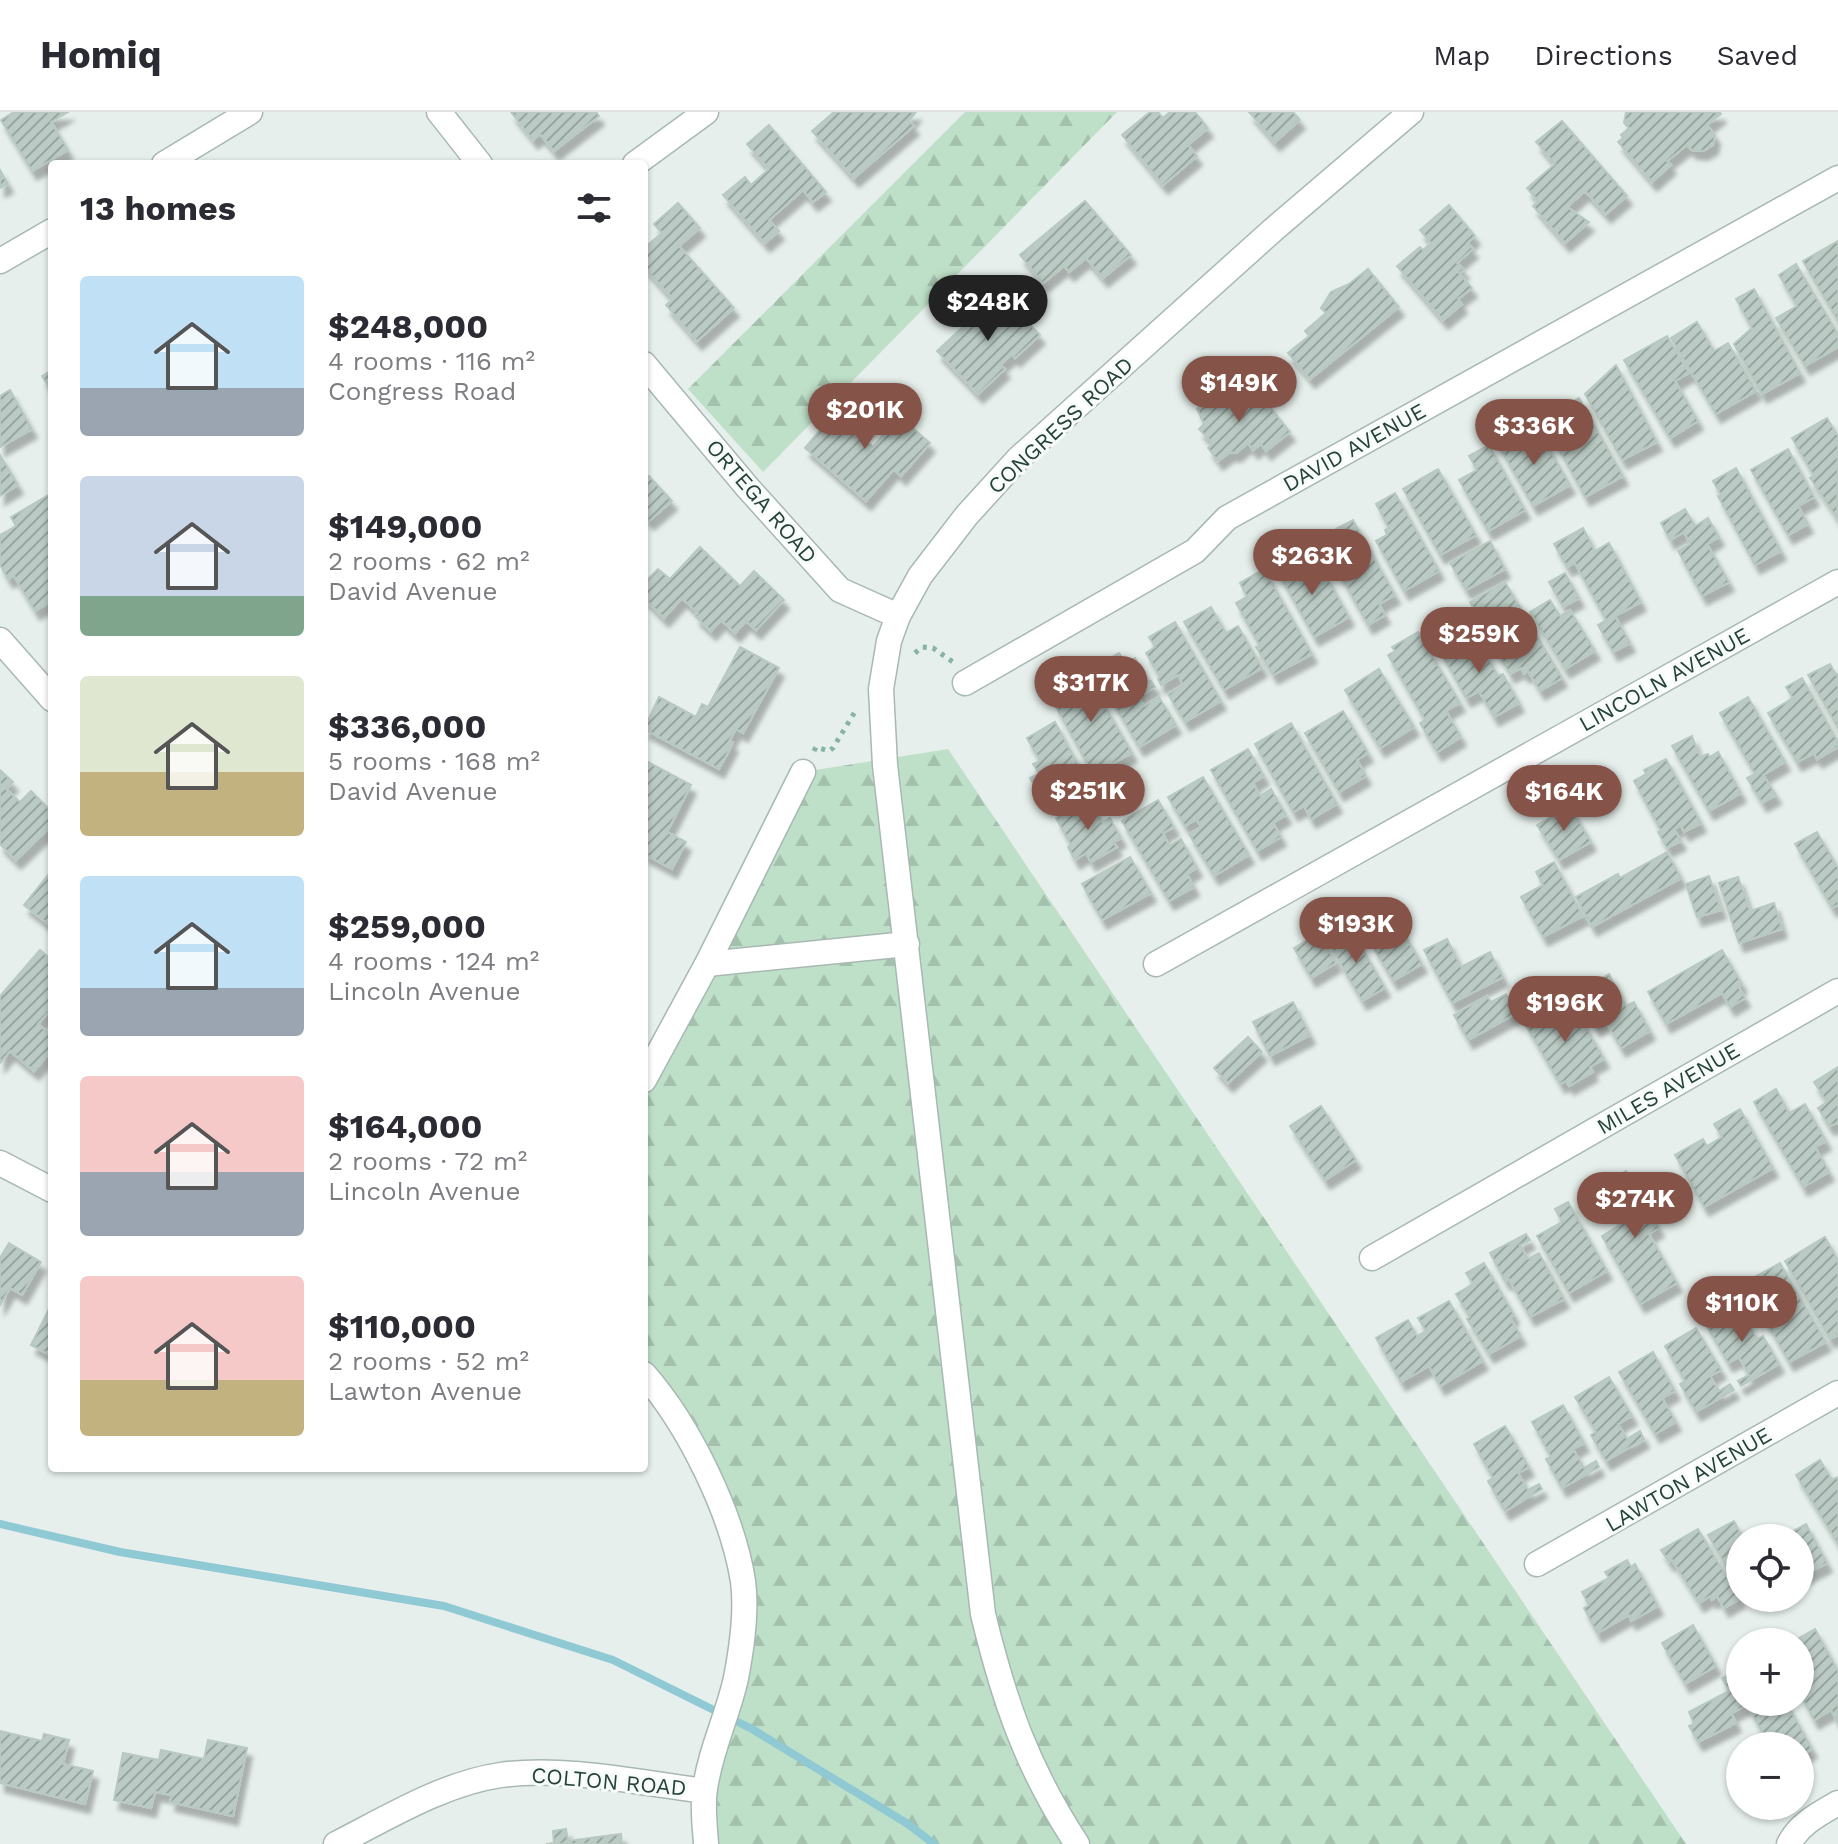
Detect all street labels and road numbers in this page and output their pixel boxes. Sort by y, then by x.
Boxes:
street label: CONGRESS ROAD [983,352,1138,499]
street label: DAVID AVENUE [1279,398,1430,497]
street label: ORTEGA ROAD [701,434,822,568]
street label: LINCOLN AVENUE [1575,622,1754,737]
street label: MILES AVENUE [1593,1037,1744,1139]
street label: LAWTON AVENUE [1601,1422,1776,1537]
street label: COLTON ROAD [530,1762,688,1801]

